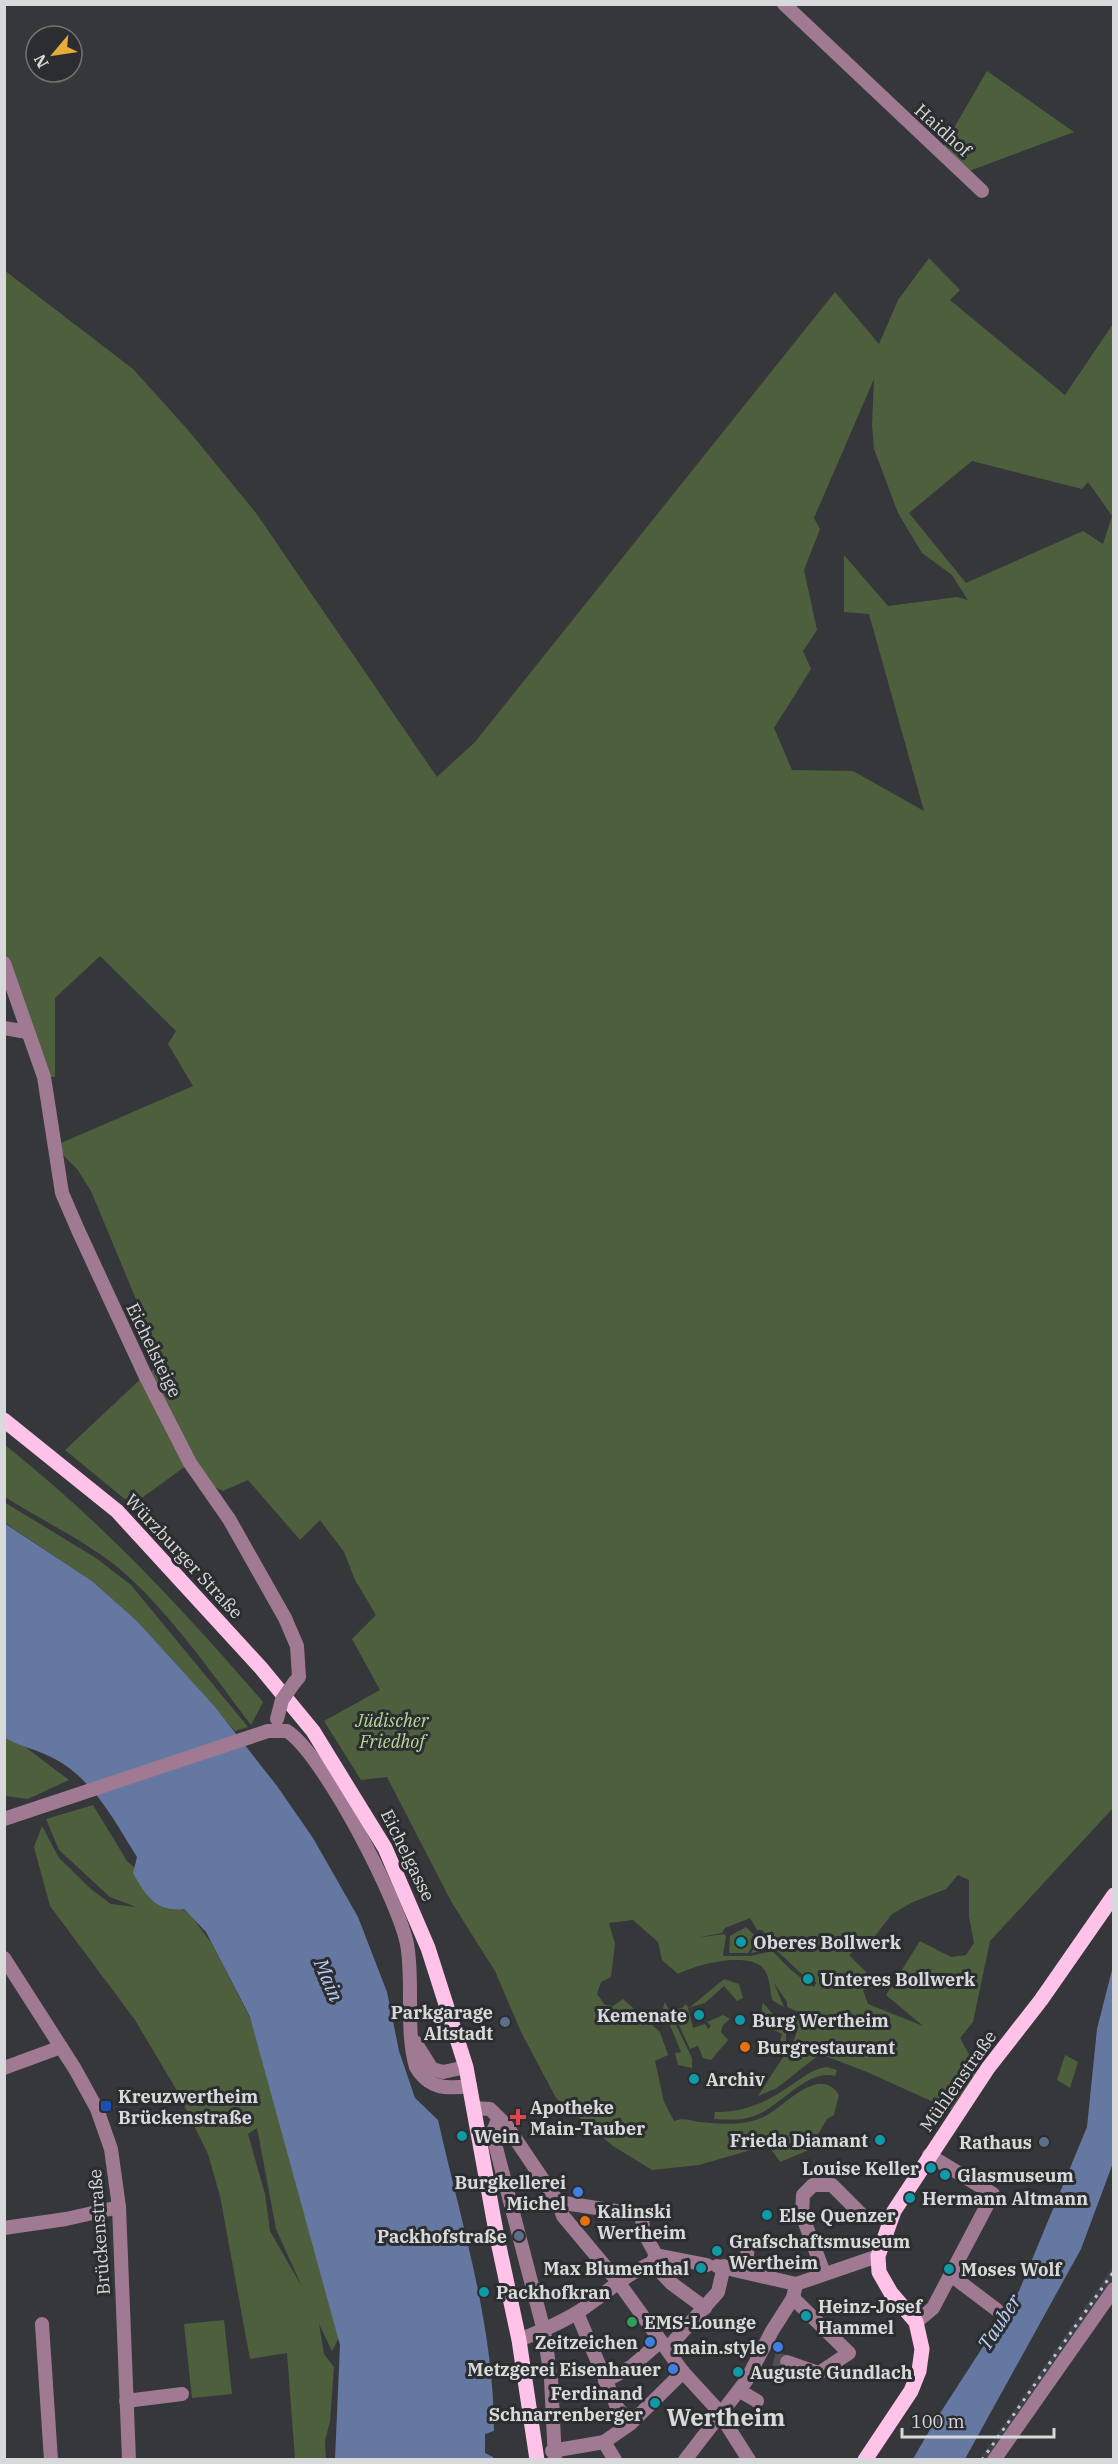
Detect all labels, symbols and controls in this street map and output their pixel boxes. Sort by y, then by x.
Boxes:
north arrow [24,24,84,84]
text: N [29,51,53,72]
street label: Haidhof [910,99,977,163]
street label: Eichelsteige [121,1299,187,1401]
street label: Würzburger Straße [120,1489,248,1623]
park label: Jüdischer Friedhof [354,1709,430,1753]
street label: Eichelgasse [376,1805,440,1905]
place label: Oberes Bollwerk [753,1931,902,1954]
marker: Oberes Bollwerk [734,1935,748,1949]
water label: Main [308,1953,350,2006]
place label: Unteres Bollwerk [820,1968,976,1991]
marker: Unteres Bollwerk [801,1972,815,1986]
place label: Parkgarage Altstadt [391,2001,493,2045]
place label: Kemenate [597,2004,687,2027]
marker: Kemenate [692,2008,706,2022]
place label: Burg Wertheim [752,2009,889,2032]
marker: Burg Wertheim [733,2013,747,2027]
marker: Parkgarage Altstadt [498,2015,512,2029]
street label: Mühlenstraße [915,2026,1001,2136]
place label: Burgrestaurant [757,2036,895,2059]
marker: Burgrestaurant [738,2040,752,2054]
place label: Archiv [706,2068,766,2091]
marker: Archiv [687,2072,701,2086]
place label: Kreuzwertheim Brückenstraße [118,2085,259,2129]
place label: Apotheke Main-Tauber [530,2096,645,2140]
marker: Kreuzwertheim Brückenstraße [99,2099,113,2113]
marker: Apotheke Main-Tauber [511,2110,525,2124]
place label: Wein [474,2125,520,2148]
marker: Wein [455,2129,469,2143]
place label: Frieda Diamant [730,2129,868,2152]
place label: Rathaus [959,2131,1032,2154]
marker: Frieda Diamant [873,2133,887,2147]
marker: Rathaus [1037,2135,1051,2149]
place label: Louise Keller [802,2157,919,2180]
marker: Louise Keller [924,2161,938,2175]
place label: Glasmuseum [957,2164,1074,2187]
street label: Brückenstraße [83,2168,115,2296]
marker: Glasmuseum [938,2168,952,2182]
place label: Burgkellerei Michel [455,2171,566,2215]
marker: Burgkellerei Michel [571,2185,585,2199]
place label: Hermann Altmann [922,2187,1088,2210]
marker: Hermann Altmann [903,2191,917,2205]
place label: Kalinski Wertheim [597,2200,687,2244]
place label: Else Quenzer [779,2204,896,2227]
marker: Else Quenzer [760,2208,774,2222]
marker: Kalinski Wertheim [578,2214,592,2228]
place label: Packhofstraße [377,2225,507,2248]
marker: Packhofstraße [512,2229,526,2243]
place label: Grafschaftsmuseum Wertheim [729,2230,911,2274]
marker: Grafschaftsmuseum Wertheim [710,2244,724,2258]
place label: Max Blumenthal [543,2257,689,2280]
place label: Moses Wolf [961,2258,1063,2281]
marker: Max Blumenthal [694,2261,708,2275]
marker: Moses Wolf [942,2262,956,2276]
place label: Packhofkran [496,2281,611,2304]
marker: Packhofkran [477,2285,491,2299]
water label: Tauber [971,2288,1028,2355]
place label: Heinz-Josef Hammel [818,2295,924,2339]
marker: Heinz-Josef Hammel [799,2309,813,2323]
place label: EMS-Lounge [644,2311,756,2334]
marker: EMS-Lounge [625,2315,639,2329]
place label: Zeitzeichen [535,2331,638,2354]
marker: Zeitzeichen [643,2335,657,2349]
place label: main.style [673,2336,766,2359]
marker: main.style [771,2340,785,2354]
place label: Metzgerei Eisenhauer [467,2358,661,2381]
place label: Auguste Gundlach [750,2361,913,2384]
marker: Metzgerei Eisenhauer [666,2362,680,2376]
marker: Auguste Gundlach [731,2365,745,2379]
place label: Ferdinand Schnarrenberger [489,2382,643,2426]
marker: Ferdinand Schnarrenberger [648,2396,662,2410]
district label: Wertheim [667,2401,785,2433]
scale bar [902,2401,1054,2439]
text: 100 m [911,2410,965,2433]

